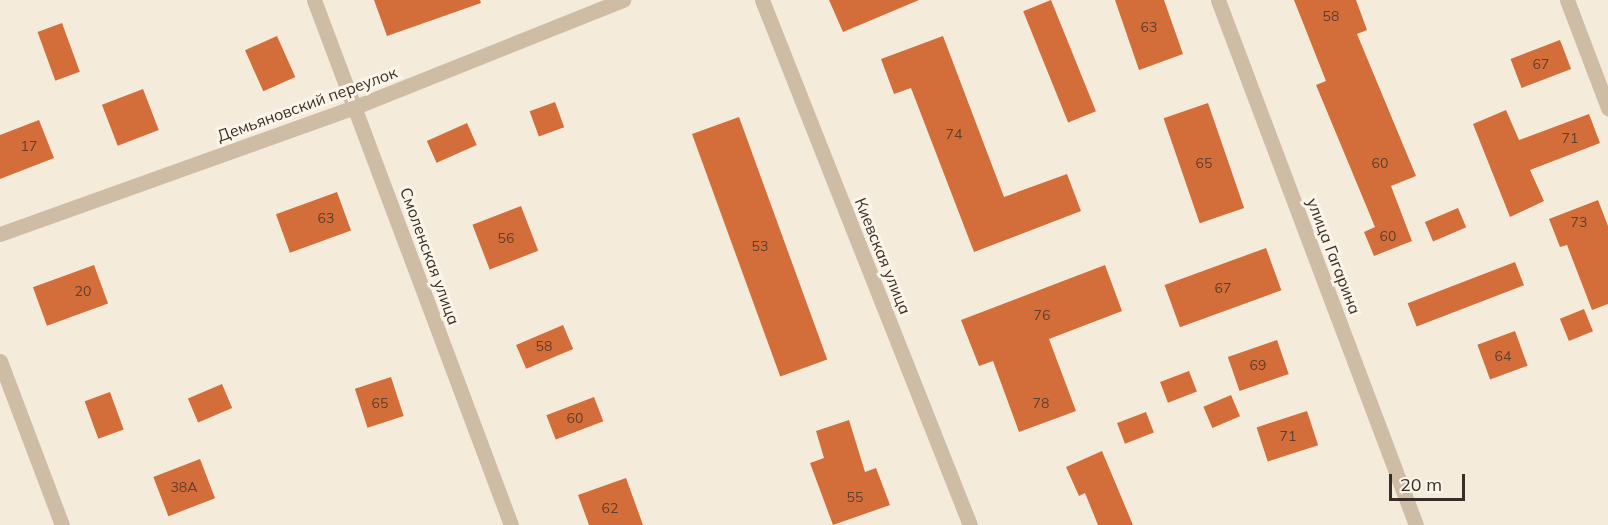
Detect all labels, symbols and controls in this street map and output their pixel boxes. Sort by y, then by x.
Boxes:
house number: 58 [1323,8,1339,24]
house number: 63 [1141,19,1157,35]
house number: 67 [1533,56,1549,72]
street label: Демьяновский переулок [214,62,400,146]
house number: 74 [946,126,962,142]
house number: 71 [1562,130,1578,146]
house number: 17 [21,138,37,154]
house number: 65 [1196,155,1212,171]
house number: 60 [1372,155,1388,171]
street label: Смоленская улица [396,185,464,327]
street label: Киевская улица [851,195,915,317]
street label: улица Гагарина [1303,195,1365,317]
house number: 63 [318,210,334,226]
house number: 73 [1571,214,1587,230]
house number: 60 [1380,228,1396,244]
house number: 56 [498,230,514,246]
house number: 53 [752,238,768,254]
house number: 67 [1215,280,1231,296]
house number: 20 [75,283,91,299]
house number: 76 [1034,307,1050,323]
house number: 58 [536,338,552,354]
house number: 64 [1495,348,1511,364]
house number: 69 [1250,357,1266,373]
house number: 65 [372,395,388,411]
house number: 78 [1033,395,1049,411]
house number: 60 [567,410,583,426]
house number: 71 [1280,428,1296,444]
scale bar [1392,462,1468,500]
text: 20 m [1400,473,1442,496]
house number: 38А [170,479,198,495]
house number: 55 [847,489,863,505]
house number: 62 [602,500,618,516]

